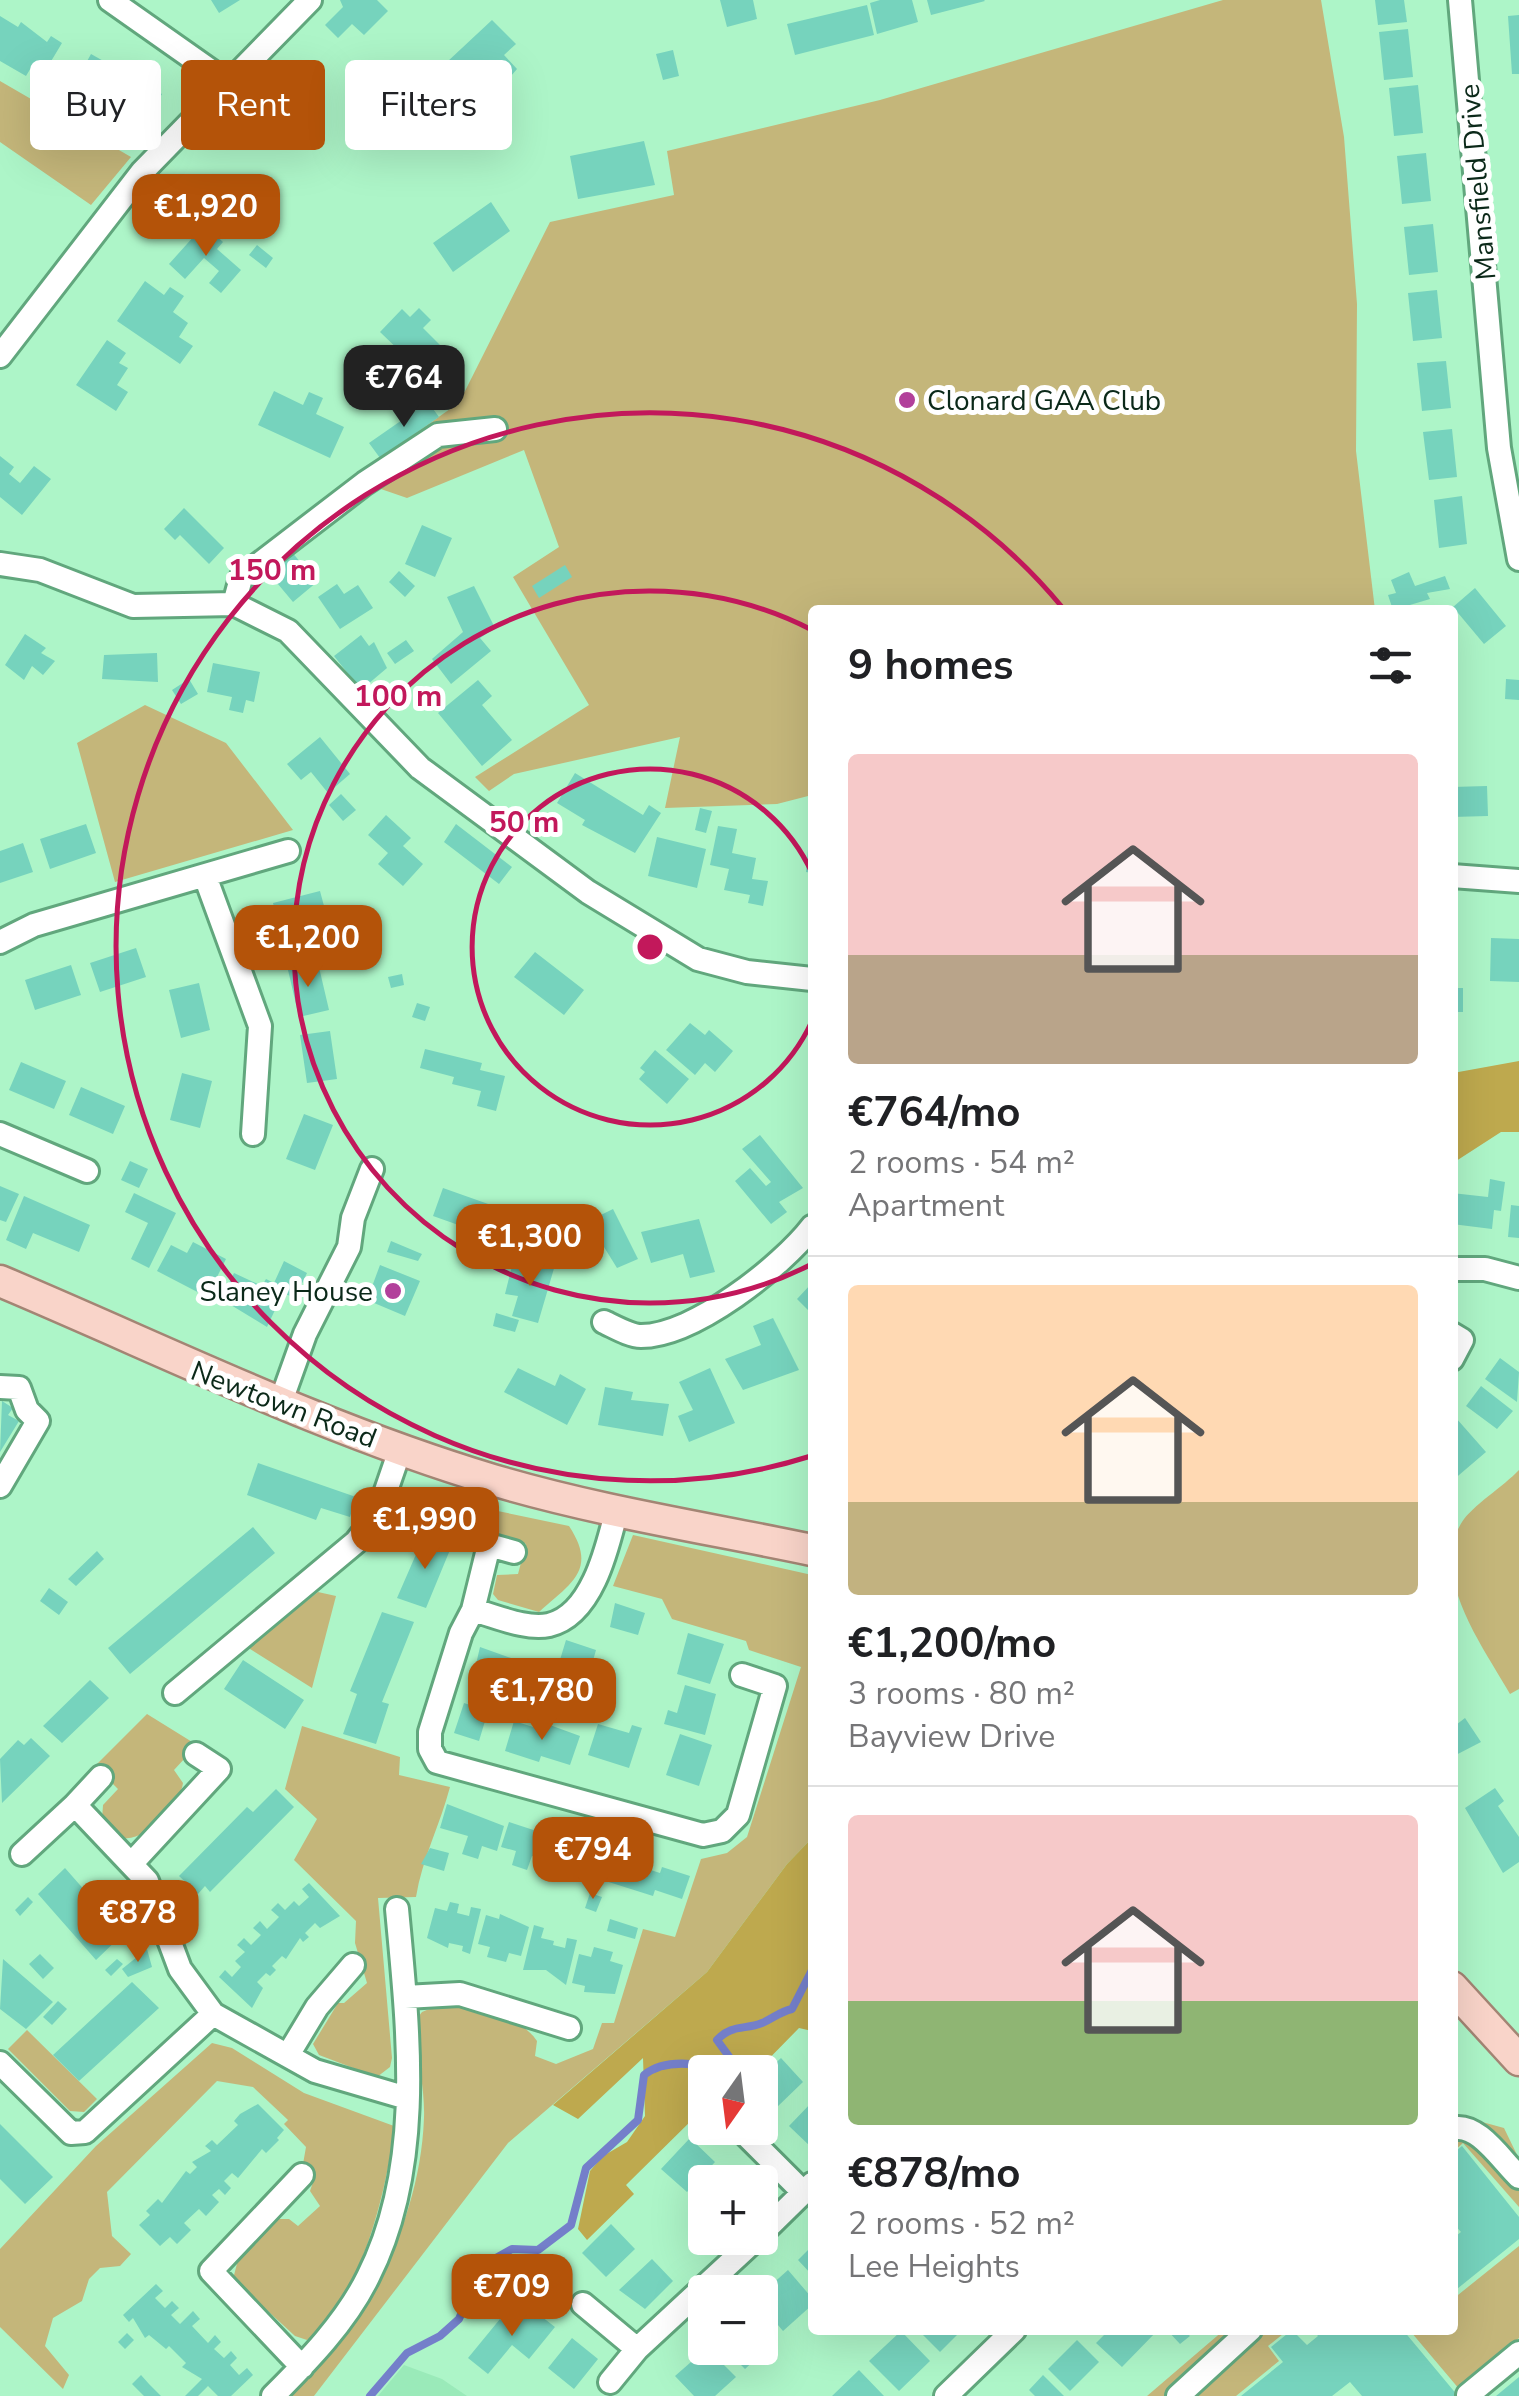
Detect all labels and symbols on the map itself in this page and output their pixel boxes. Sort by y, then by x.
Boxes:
street label: Mansfield Drive [1450,82,1505,282]
pin: €1,920 [125,174,287,259]
pin: €764 [345,345,463,430]
place label: Clonard GAA Club [927,382,1161,420]
marker: Clonard GAA Club [896,389,918,411]
text: 150 m [228,550,316,591]
text: 100 m [354,676,442,717]
text: 50 m [489,802,559,843]
pin: €1,200 [227,905,389,990]
centre of rings [632,929,668,965]
pin: €1,300 [449,1204,611,1289]
place label: Slaney House [199,1273,373,1311]
marker: Slaney House [382,1280,404,1302]
street label: Newtown Road [185,1352,382,1458]
pin: €1,990 [344,1487,506,1572]
pin: €1,780 [461,1658,623,1743]
pin: €794 [534,1817,652,1902]
pin: €878 [79,1880,197,1965]
north arrow [688,2055,778,2145]
pin: €709 [453,2254,571,2339]

